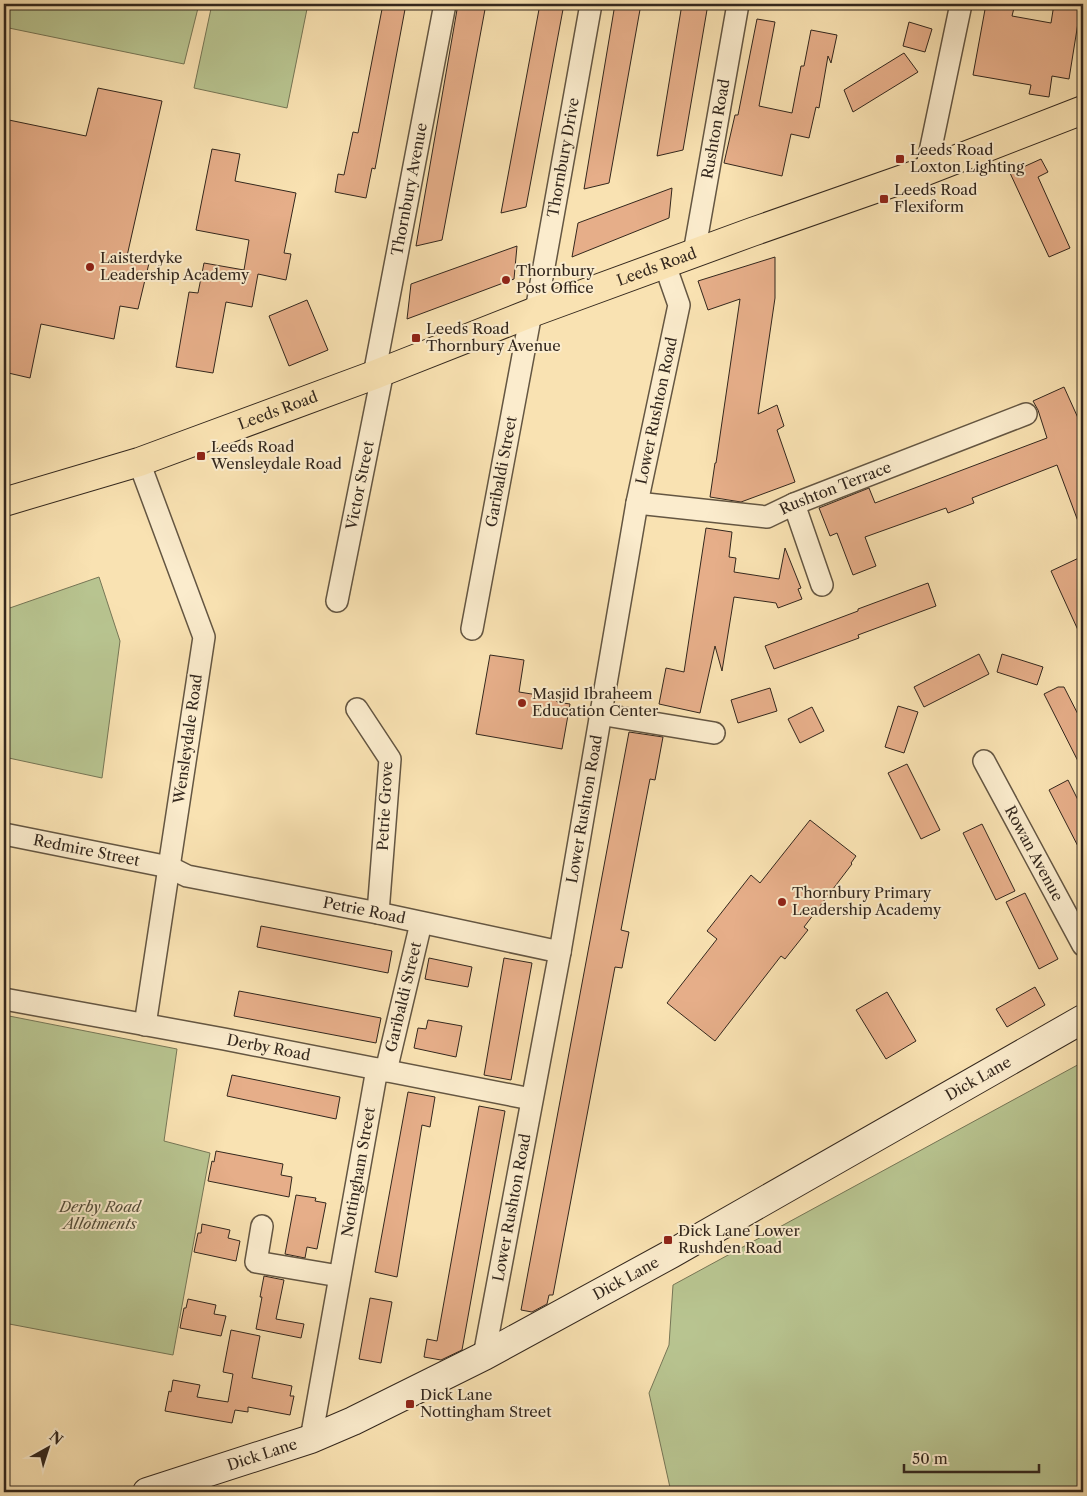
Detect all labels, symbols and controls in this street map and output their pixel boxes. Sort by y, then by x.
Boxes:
street label: Rushton Road [697,77,734,180]
street label: Thornbury Drive [543,96,583,219]
street label: Thornbury Avenue [387,121,431,257]
place label: Leeds Road Loxton Lighting [910,140,1024,176]
marker: Leeds Road Loxton Lighting [894,153,906,165]
place label: Leeds Road Flexiform [894,180,977,216]
marker: Leeds Road Flexiform [878,193,890,205]
street label: Leeds Road [614,243,699,290]
place label: Laisterdyke Leadership Academy [100,248,250,284]
marker: Laisterdyke Leadership Academy [84,261,96,273]
place label: Thornbury Post Office [516,261,595,297]
marker: Thornbury Post Office [500,274,512,286]
place label: Leeds Road Thornbury Avenue [426,319,561,355]
marker: Leeds Road Thornbury Avenue [410,332,422,344]
street label: Lower Rushton Road [631,335,681,486]
street label: Leeds Road [235,387,320,433]
street label: Garibaldi Street [481,414,521,529]
place label: Leeds Road Wensleydale Road [210,437,342,473]
street label: Victor Street [341,438,378,532]
marker: Leeds Road Wensleydale Road [195,450,207,462]
street label: Rushton Terrace [776,457,894,519]
street label: Wensleydale Road [169,673,206,806]
place label: Masjid Ibraheem Education Center [532,684,659,720]
marker: Masjid Ibraheem Education Center [516,697,528,709]
street label: Lower Rushton Road [562,733,606,885]
street label: Petrie Grove [373,761,396,851]
street label: Rowan Avenue [1001,802,1068,904]
street label: Redmire Street [32,830,142,870]
place label: Thornbury Primary Leadership Academy [792,883,942,919]
street label: Petrie Road [322,893,407,928]
marker: Thornbury Primary Leadership Academy [776,896,788,908]
street label: Garibaldi Street [381,939,425,1054]
street label: Derby Road [225,1030,312,1065]
street label: Dick Lane [942,1052,1014,1105]
street label: Nottingham Street [337,1105,379,1239]
street label: Lower Rushton Road [488,1132,535,1283]
park label: Derby Road Allotments [58,1197,143,1233]
place label: Dick Lane Lower Rushden Road [678,1221,800,1257]
marker: Dick Lane Lower Rushden Road [662,1234,674,1246]
street label: Dick Lane [589,1252,662,1304]
place label: Dick Lane Nottingham Street [420,1385,552,1421]
marker: Dick Lane Nottingham Street [404,1398,416,1410]
north arrow [22,1424,72,1474]
text: N [46,1427,67,1449]
street label: Dick Lane [225,1434,299,1475]
scale bar [904,1441,1040,1473]
text: 50 m [912,1449,948,1468]

